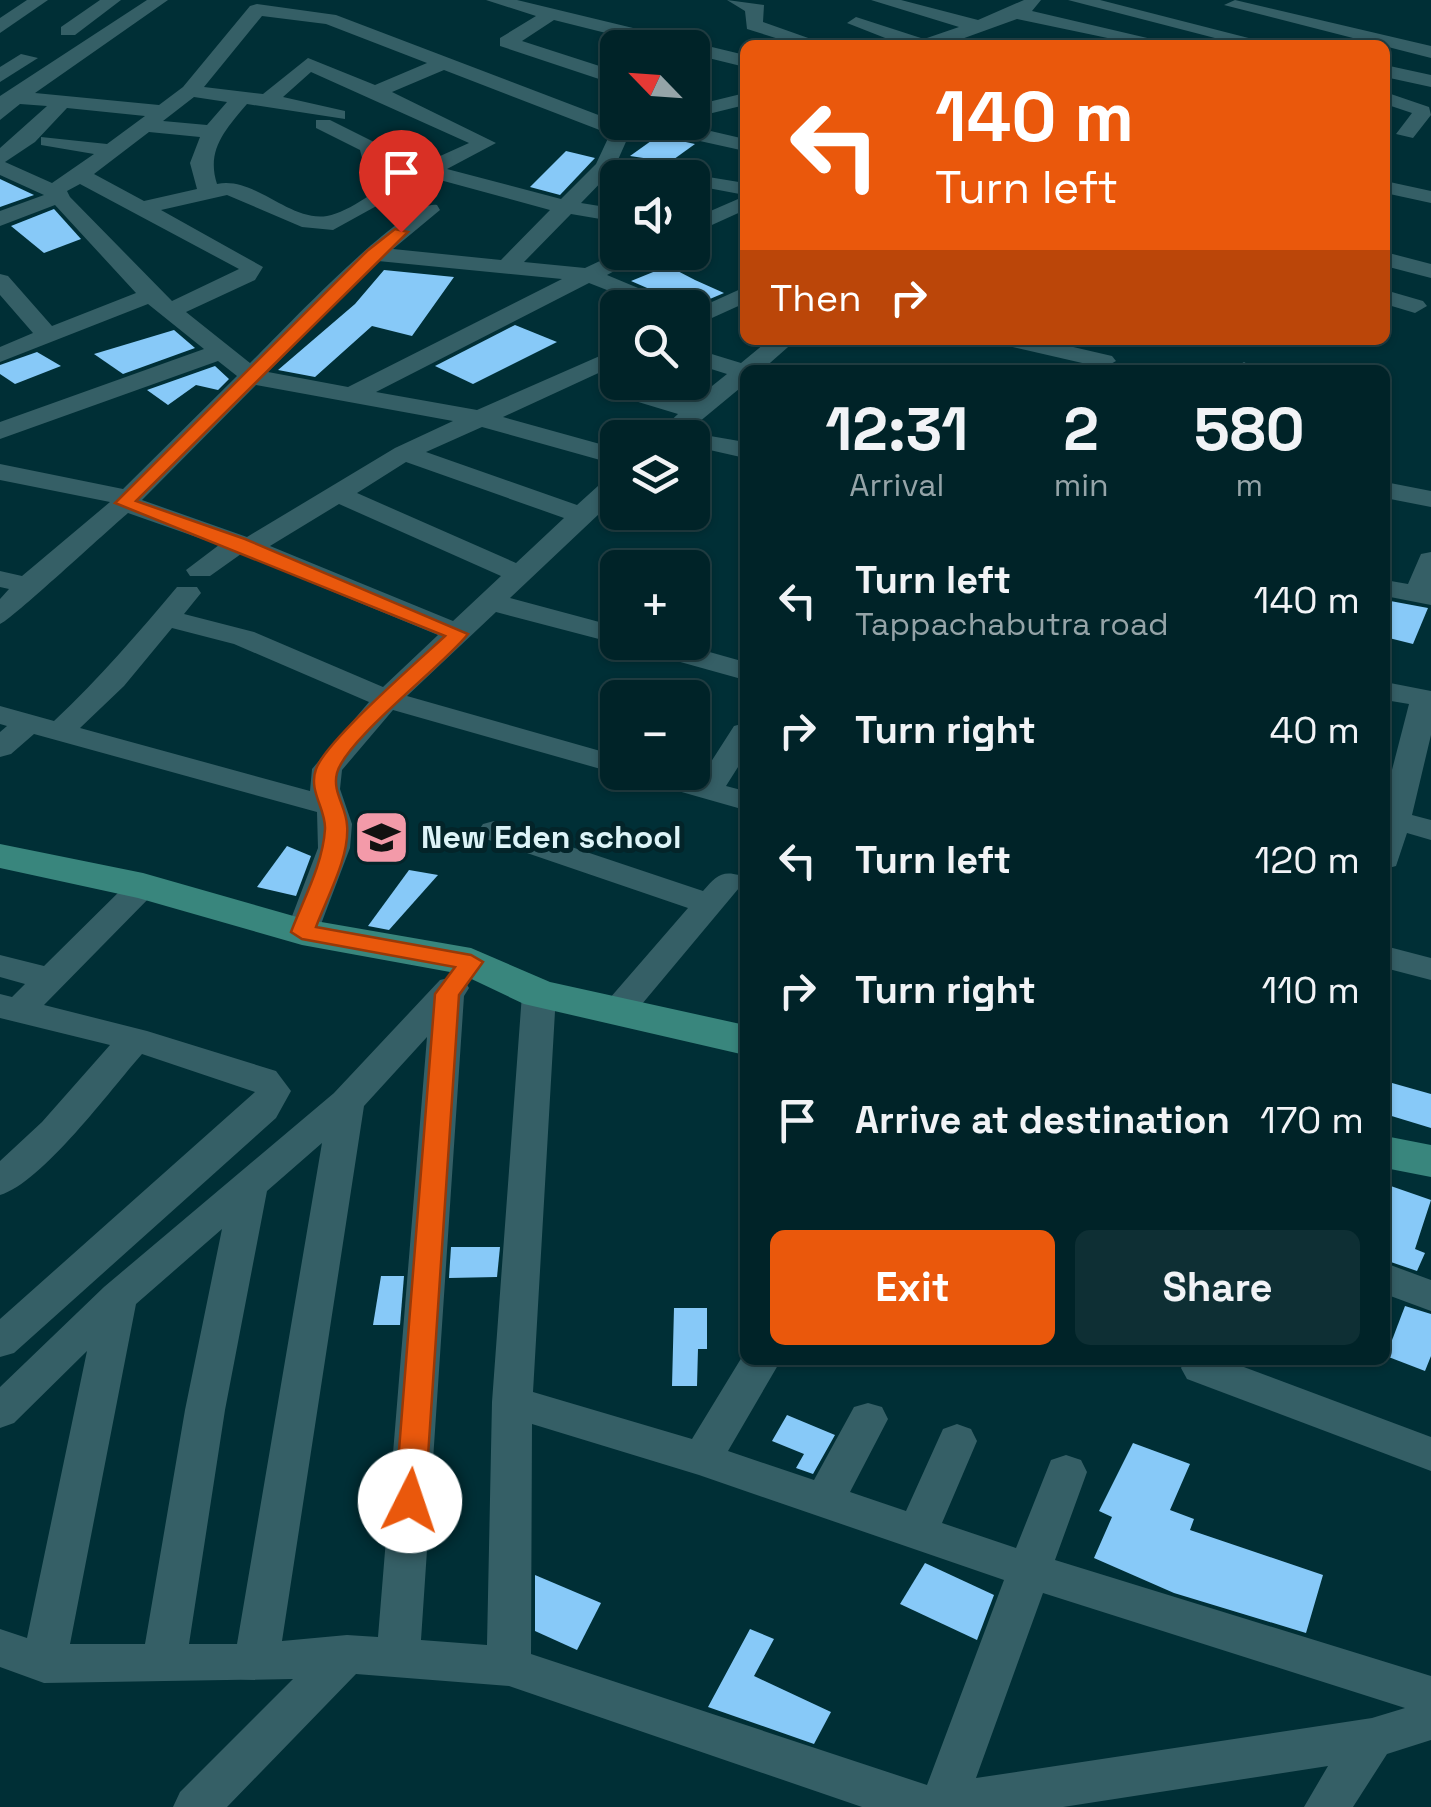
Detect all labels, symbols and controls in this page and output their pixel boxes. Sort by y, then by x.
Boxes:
north arrow [600,30,710,140]
map controls [600,30,710,790]
text: 140 m [935,72,1134,161]
icon: left [770,80,900,210]
pin [359,130,444,233]
icon: arrive [374,145,429,200]
text: Turn left [935,159,1118,216]
button: sound [600,160,710,270]
icon: right [881,270,936,325]
text: Then [770,274,861,322]
button: search [600,290,710,400]
text: 12:31 [825,391,968,468]
text: 2 [1063,391,1099,468]
text: 580 [1194,391,1305,468]
button: layers [600,420,710,530]
text: Arrival [849,465,944,505]
text: min [1054,465,1109,505]
text: m [1236,465,1263,505]
button: + [600,550,710,660]
text: Turn left [855,556,1011,604]
icon: left [770,573,825,628]
text: 140 m [1254,576,1360,624]
text: Tappachabutra road [855,604,1169,644]
button: − [600,680,710,790]
icon: right [770,703,825,758]
text: Turn right [855,706,1036,754]
text: 40 m [1269,706,1360,754]
school or university icon: New Eden school [352,807,412,867]
place label: New Eden school [421,817,681,857]
icon: left [770,833,825,888]
text: Turn left [855,836,1011,884]
text: 120 m [1254,836,1360,884]
icon: right [770,963,825,1018]
text: Turn right [855,966,1036,1014]
text: 110 m [1261,966,1360,1014]
icon: arrive [770,1093,825,1148]
text: Arrive at destination [855,1096,1230,1144]
text: 170 m [1260,1096,1364,1144]
button: Exit [770,1230,1055,1345]
button: Share [1075,1230,1360,1345]
position arrow [358,1449,462,1553]

